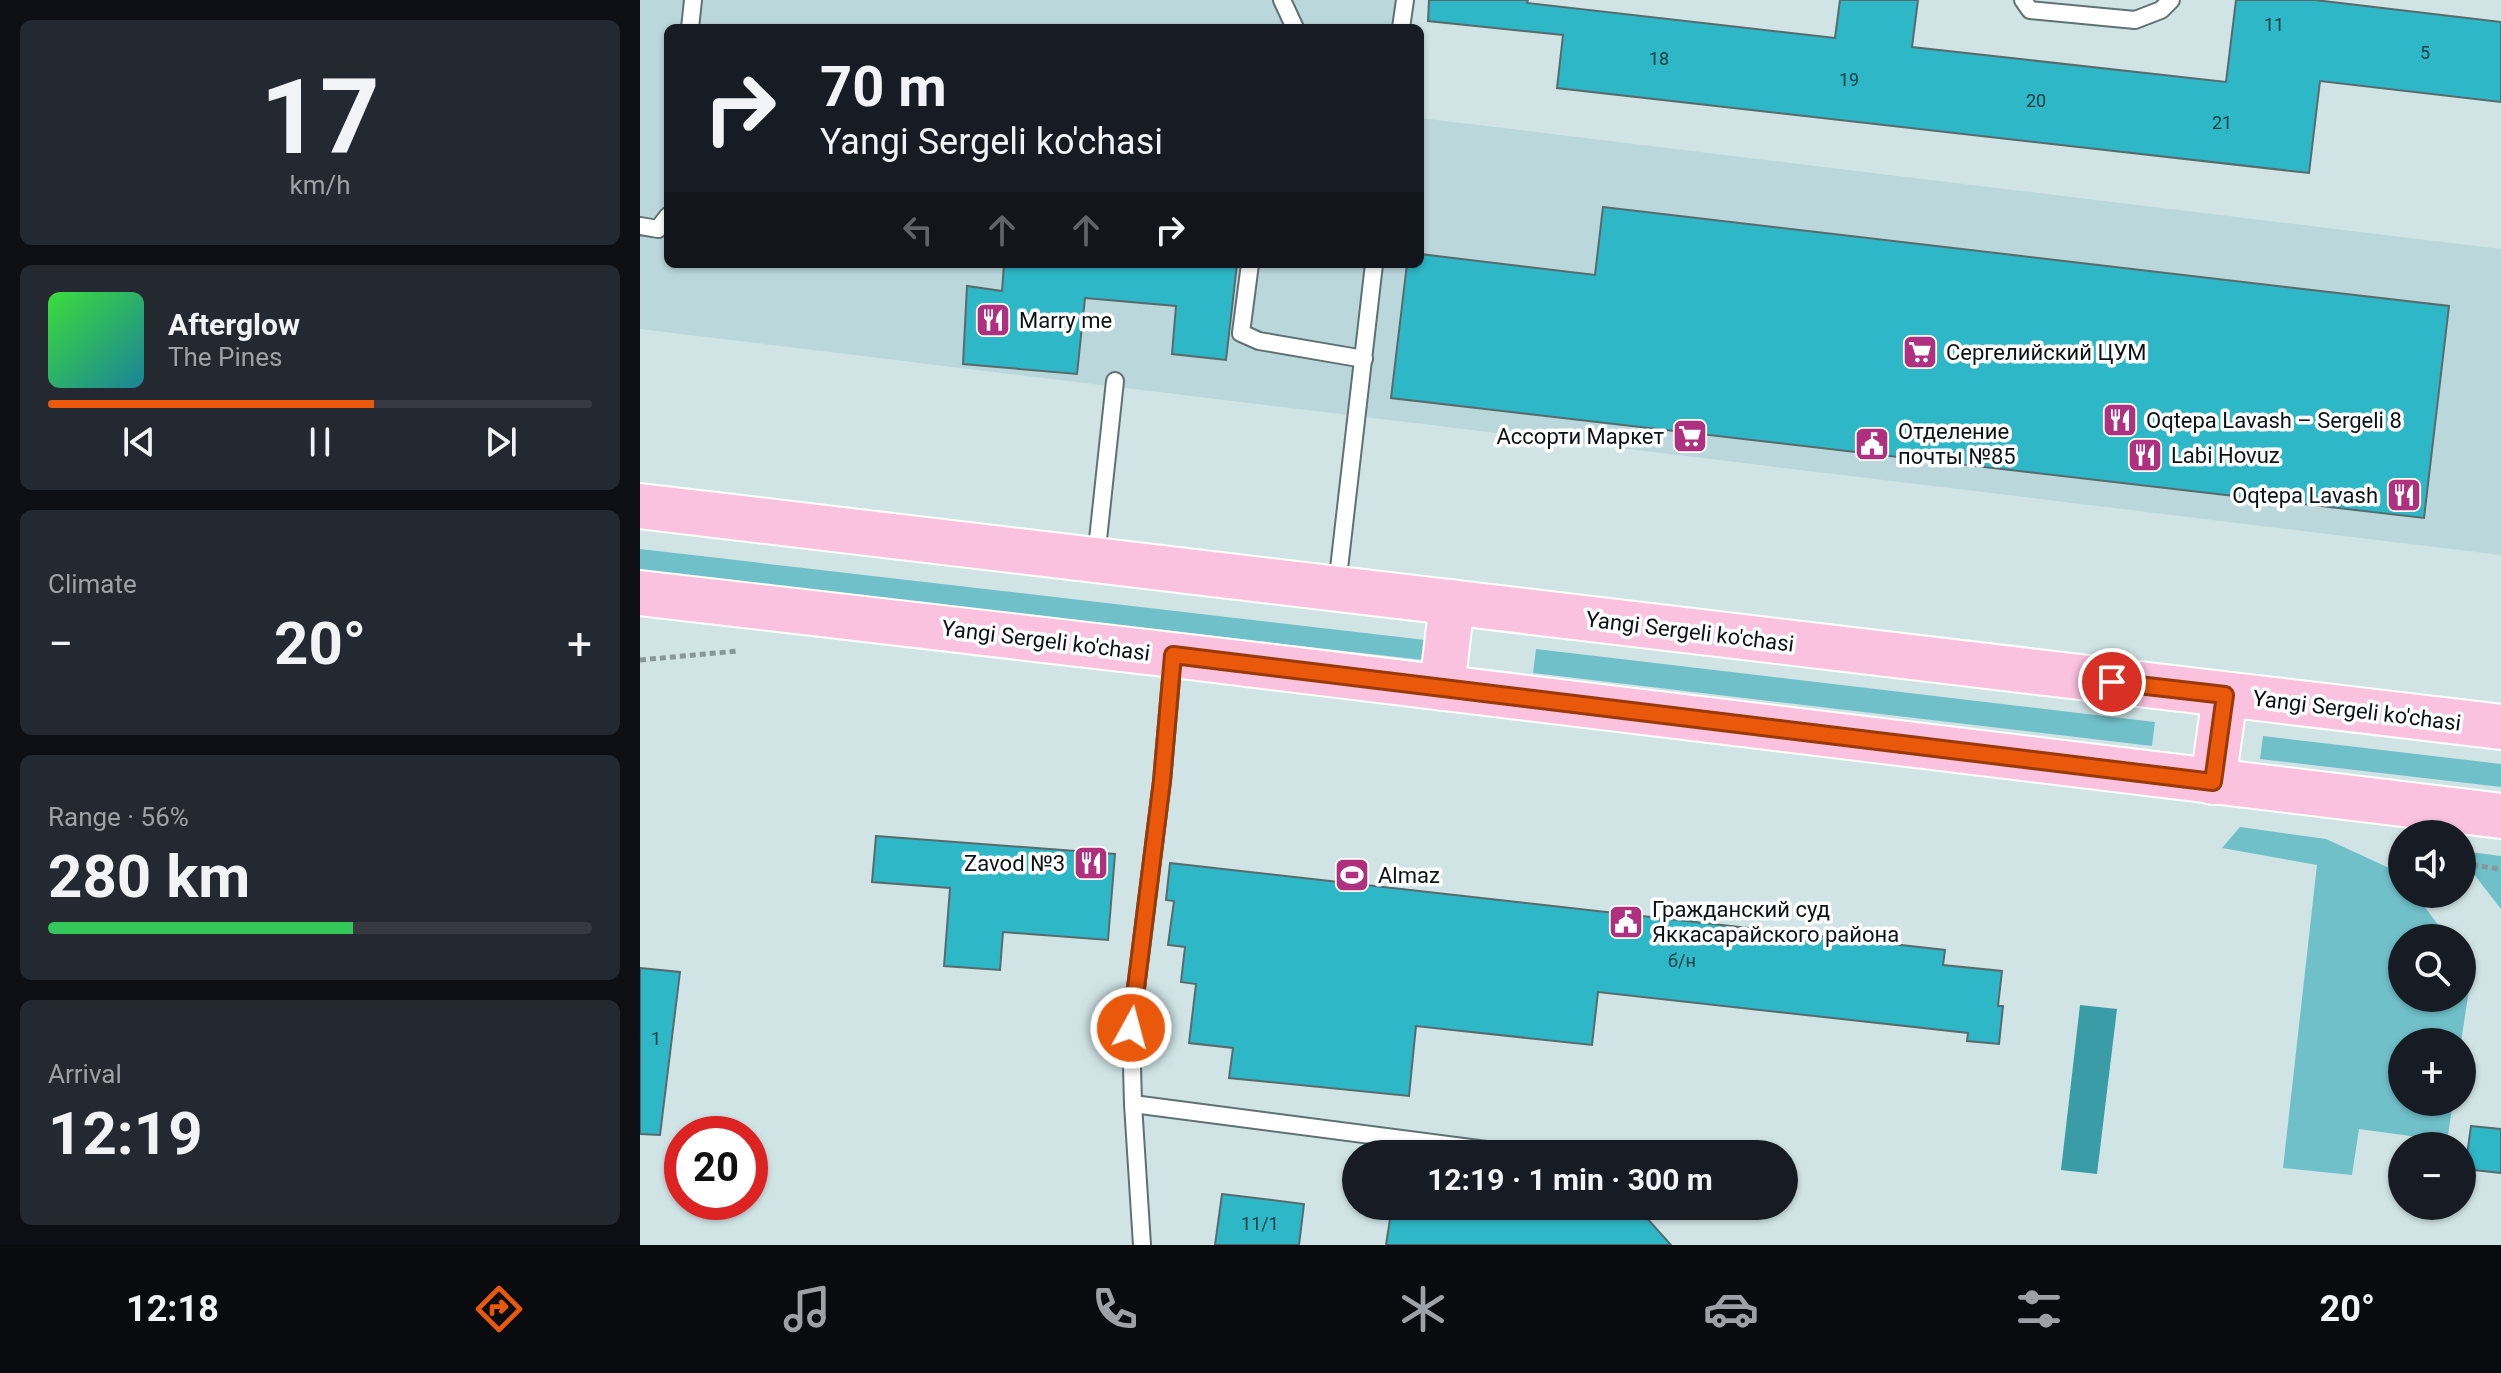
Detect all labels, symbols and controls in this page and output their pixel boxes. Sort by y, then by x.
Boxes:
house number: 11 [2264,14,2284,35]
house number: 5 [2420,42,2430,63]
house number: 18 [1649,48,1669,69]
text: 70 m [820,54,947,120]
icon: right [688,56,792,160]
text: 17 [260,57,380,178]
house number: 19 [1839,69,1859,90]
house number: 20 [2026,90,2046,111]
house number: 21 [2212,112,2232,133]
text: Yangi Sergeli ko'chasi [820,121,1163,163]
text: km/h [289,170,351,200]
icon: left [896,208,940,252]
icon: ahead [980,208,1024,252]
icon: ahead [1064,208,1108,252]
icon: right [1148,208,1192,252]
restaurant icon: Marry me [974,301,1012,339]
text: Afterglow [168,307,300,342]
place label: Marry me [1019,308,1112,333]
supermarket icon: Сергелийский ЦУМ [1901,333,1939,371]
place label: Сергелийский ЦУМ [1946,340,2147,365]
text: The Pines [168,342,282,372]
restaurant icon: Oqtepa Lavash – Sergeli 8 [2101,401,2139,439]
place label: Oqtepa Lavash – Sergeli 8 [2146,408,2402,433]
supermarket icon: Ассорти Маркет [1671,417,1709,455]
place label: Отделение почты №85 [1898,419,2016,469]
icon: previous [117,420,161,464]
icon: pause [298,420,342,464]
icon: next [479,420,523,464]
place label: Ассорти Маркет [1496,424,1664,449]
public building icon: Отделение почты №85 [1853,425,1891,463]
restaurant icon: Labi Hovuz [2126,436,2164,474]
place label: Labi Hovuz [2171,443,2280,468]
restaurant icon: Oqtepa Lavash [2385,476,2423,514]
place label: Oqtepa Lavash [2232,483,2378,508]
text: Climate [48,569,137,599]
street label: Yangi Sergeli ko'chasi [1584,606,1795,657]
text: 20° [274,608,366,679]
street label: Yangi Sergeli ko'chasi [940,615,1151,666]
text: − [48,618,73,670]
text: + [567,618,592,670]
pin [2078,648,2146,716]
icon: arrive [2090,660,2134,704]
street label: Yangi Sergeli ko'chasi [2251,685,2462,736]
text: Range · 56% [48,802,189,832]
map controls [2388,820,2476,1220]
button: sound [2388,820,2476,908]
text: 280 km [48,841,250,912]
restaurant icon: Zavod №3 [1072,844,1110,882]
place label: Zavod №3 [964,851,1065,876]
sports icon: Almaz [1333,856,1371,894]
place label: Almaz [1378,863,1440,888]
place label: Гражданский суд Яккасарайского района [1652,897,1899,947]
public building icon: Гражданский суд Яккасарайского района [1607,903,1645,941]
button: search [2388,924,2476,1012]
house number: б/н [1668,950,1696,971]
position arrow [1089,986,1173,1070]
house number: 1 [651,1028,661,1049]
button: + [2388,1028,2476,1116]
text: Arrival [48,1059,122,1089]
text: 12:19 [48,1098,203,1169]
speed limit sign: 20 [664,1116,768,1220]
button: − [2388,1132,2476,1220]
text: 12:19 · 1 min · 300 m [1427,1162,1713,1197]
house number: 11/1 [1241,1213,1279,1234]
icon: directions [471,1281,527,1337]
icon: music [779,1281,835,1337]
icon: phone [1087,1281,1143,1337]
icon: climate [1395,1281,1451,1337]
icon: car [1703,1281,1759,1337]
icon: filters [2011,1281,2067,1337]
text: 12:18 [126,1288,219,1330]
text: 20° [2320,1288,2375,1330]

